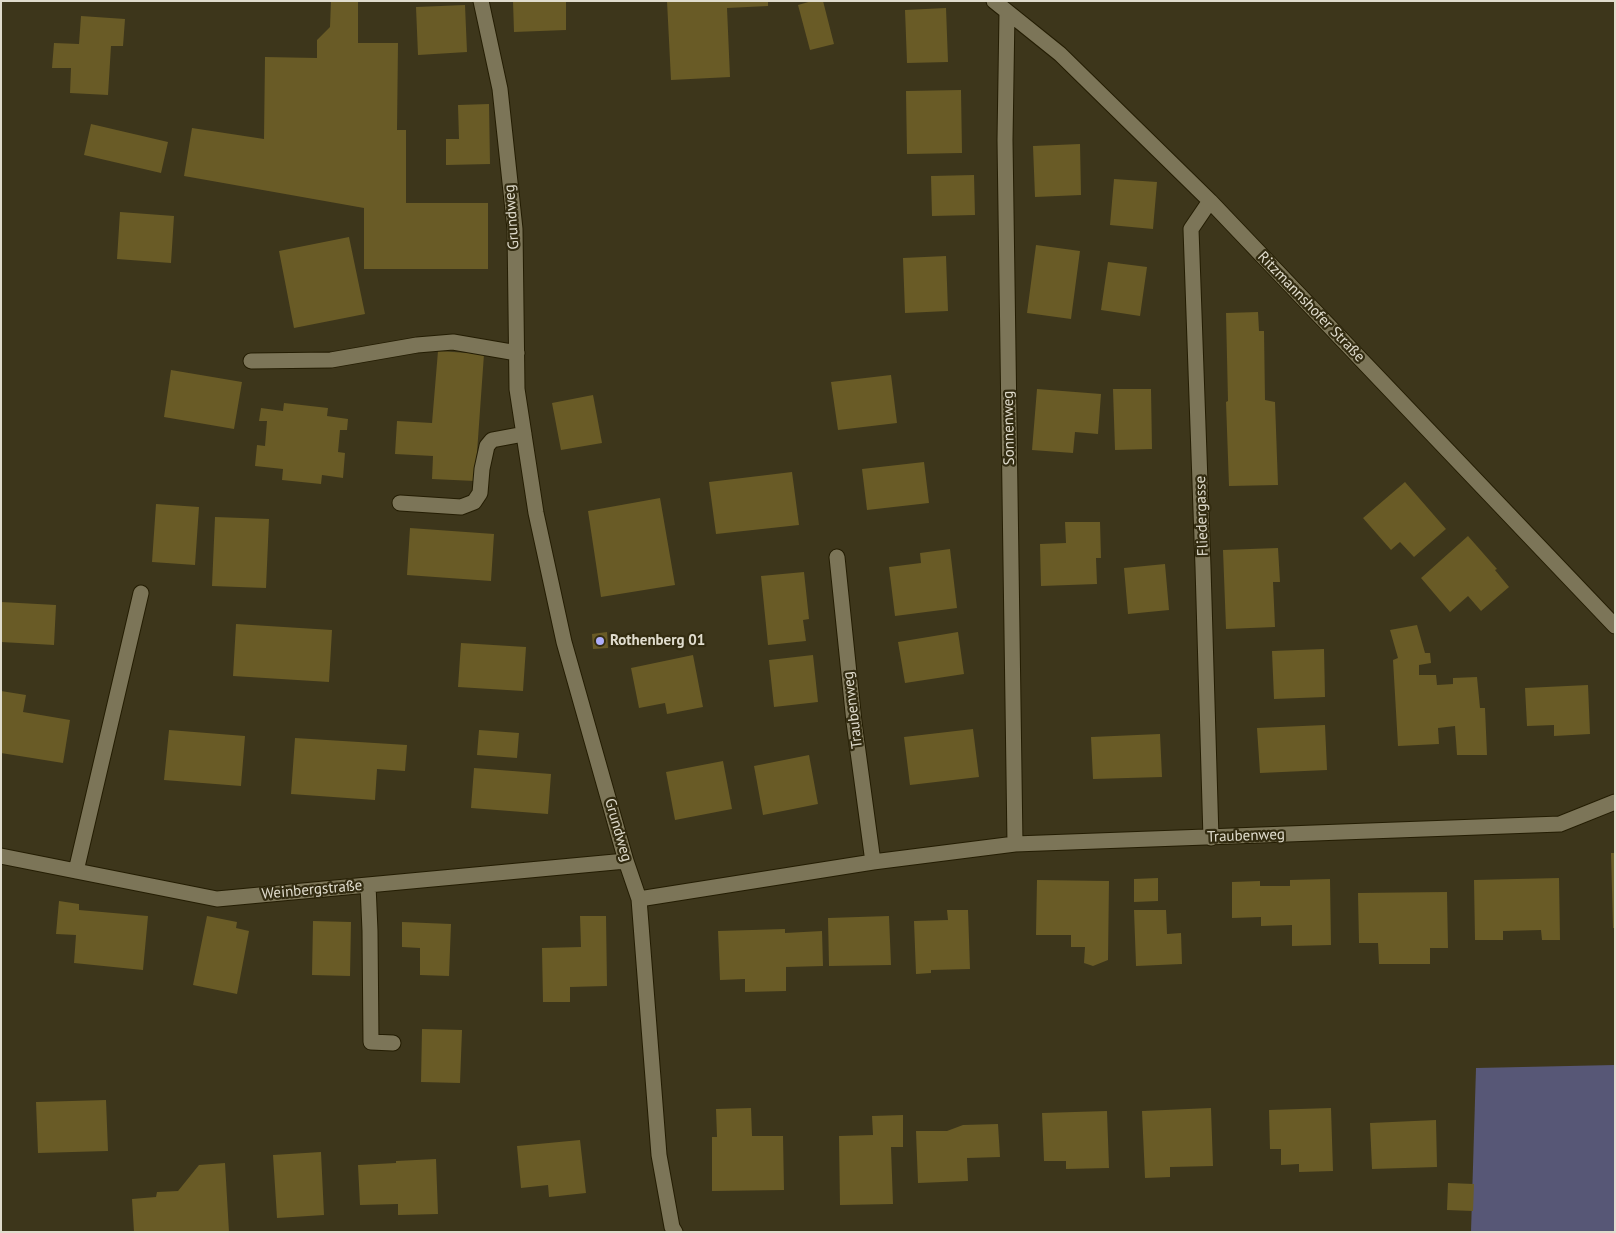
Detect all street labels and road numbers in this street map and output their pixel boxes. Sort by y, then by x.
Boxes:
street label: Grundweg [501,184,523,250]
street label: Ritzmannshofer Straße [1254,248,1368,366]
street label: Sonnenweg [999,391,1019,465]
street label: Fliedergasse [1192,476,1212,556]
street label: Traubenweg [839,670,867,750]
street label: Grundweg [600,796,636,864]
street label: Traubenweg [1207,826,1285,846]
street label: Weinbergstraße [261,877,363,903]

